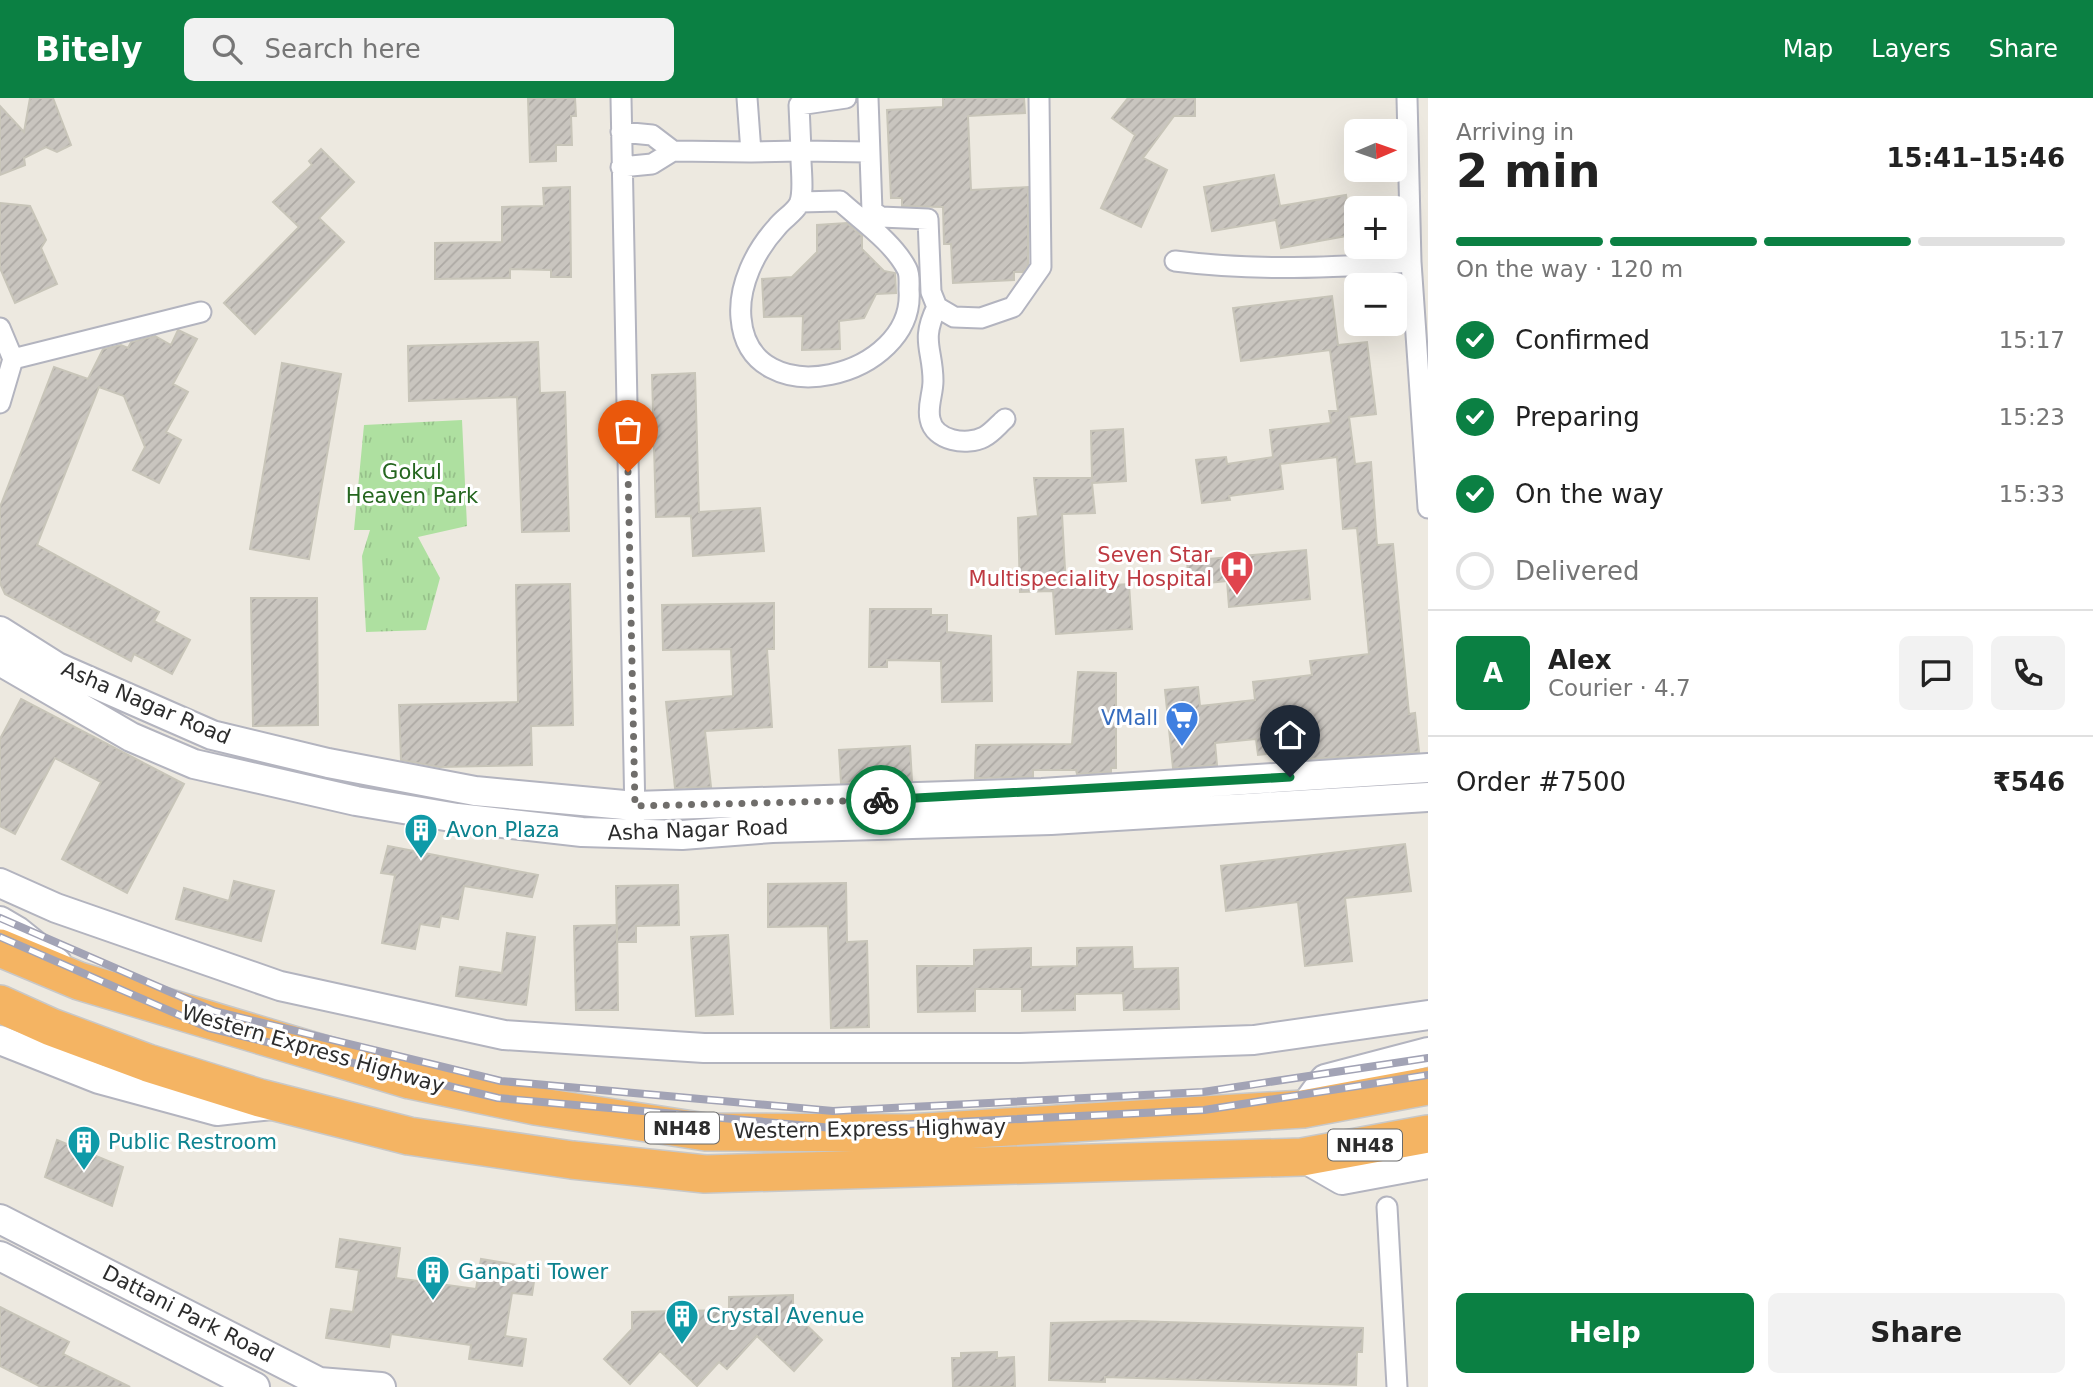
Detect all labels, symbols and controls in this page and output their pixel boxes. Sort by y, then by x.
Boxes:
search box [184,18,674,81]
text: Bitely [35,30,142,69]
icon: search [208,30,246,68]
text: Search here [264,34,421,64]
text: Map [1783,35,1833,63]
text: Layers [1871,35,1951,63]
text: Share [1989,35,2058,63]
north arrow [1344,119,1407,182]
map controls [1344,119,1407,336]
text: Arriving in [1456,119,1574,145]
text: 15:41–15:46 [1886,143,2065,173]
text: 2 min [1456,144,1600,198]
button: + [1344,196,1407,259]
text: On the way · 120 m [1456,256,1683,282]
button: − [1344,273,1407,336]
icon: check [1456,321,1494,359]
text: Confirmed [1515,325,1650,355]
text: 15:17 [1999,327,2065,353]
icon: check [1456,398,1494,436]
pin [598,400,658,472]
text: Preparing [1515,402,1640,432]
text: 15:23 [1999,404,2065,430]
icon: bag [609,411,647,449]
park label: Gokul Heaven Park [346,460,479,508]
icon: check [1456,475,1494,513]
text: On the way [1515,479,1664,509]
text: 15:33 [1999,481,2065,507]
place label: Seven Star Multispeciality Hospital [969,543,1212,591]
hospital icon: Seven Star Multispeciality Hospital [1218,548,1256,597]
text: Delivered [1515,556,1639,586]
button: chat [1899,636,1973,710]
button: phone [1991,636,2065,710]
text: Alex [1548,645,1611,675]
street label: Asha Nagar Road [58,657,234,749]
text: A [1483,658,1503,688]
text: Courier · 4.7 [1548,675,1691,701]
supermarket icon: VMall [1163,699,1201,748]
pin [1260,705,1320,777]
place label: VMall [1101,706,1158,730]
icon: home [1271,716,1309,754]
courier [846,765,916,835]
text: Order #7500 [1456,767,1626,797]
text: ₹546 [1993,767,2065,797]
icon: bike [862,781,900,819]
building icon: Avon Plaza [402,811,440,860]
street label: Asha Nagar Road [607,815,789,845]
place label: Avon Plaza [446,818,560,842]
street label: Western Express Highway [179,1000,447,1098]
road number: NH48 [645,1112,719,1144]
street label: Western Express Highway [734,1115,1006,1143]
building icon: Public Restroom [65,1123,103,1172]
place label: Public Restroom [108,1130,277,1154]
road number: NH48 [1328,1130,1402,1161]
building icon: Ganpati Tower [414,1253,452,1302]
street label: Dattani Park Road [98,1260,278,1368]
place label: Ganpati Tower [458,1260,609,1284]
button: Help [1456,1293,1754,1373]
button: Share [1768,1293,2065,1373]
building icon: Crystal Avenue [663,1297,701,1346]
place label: Crystal Avenue [706,1304,864,1328]

